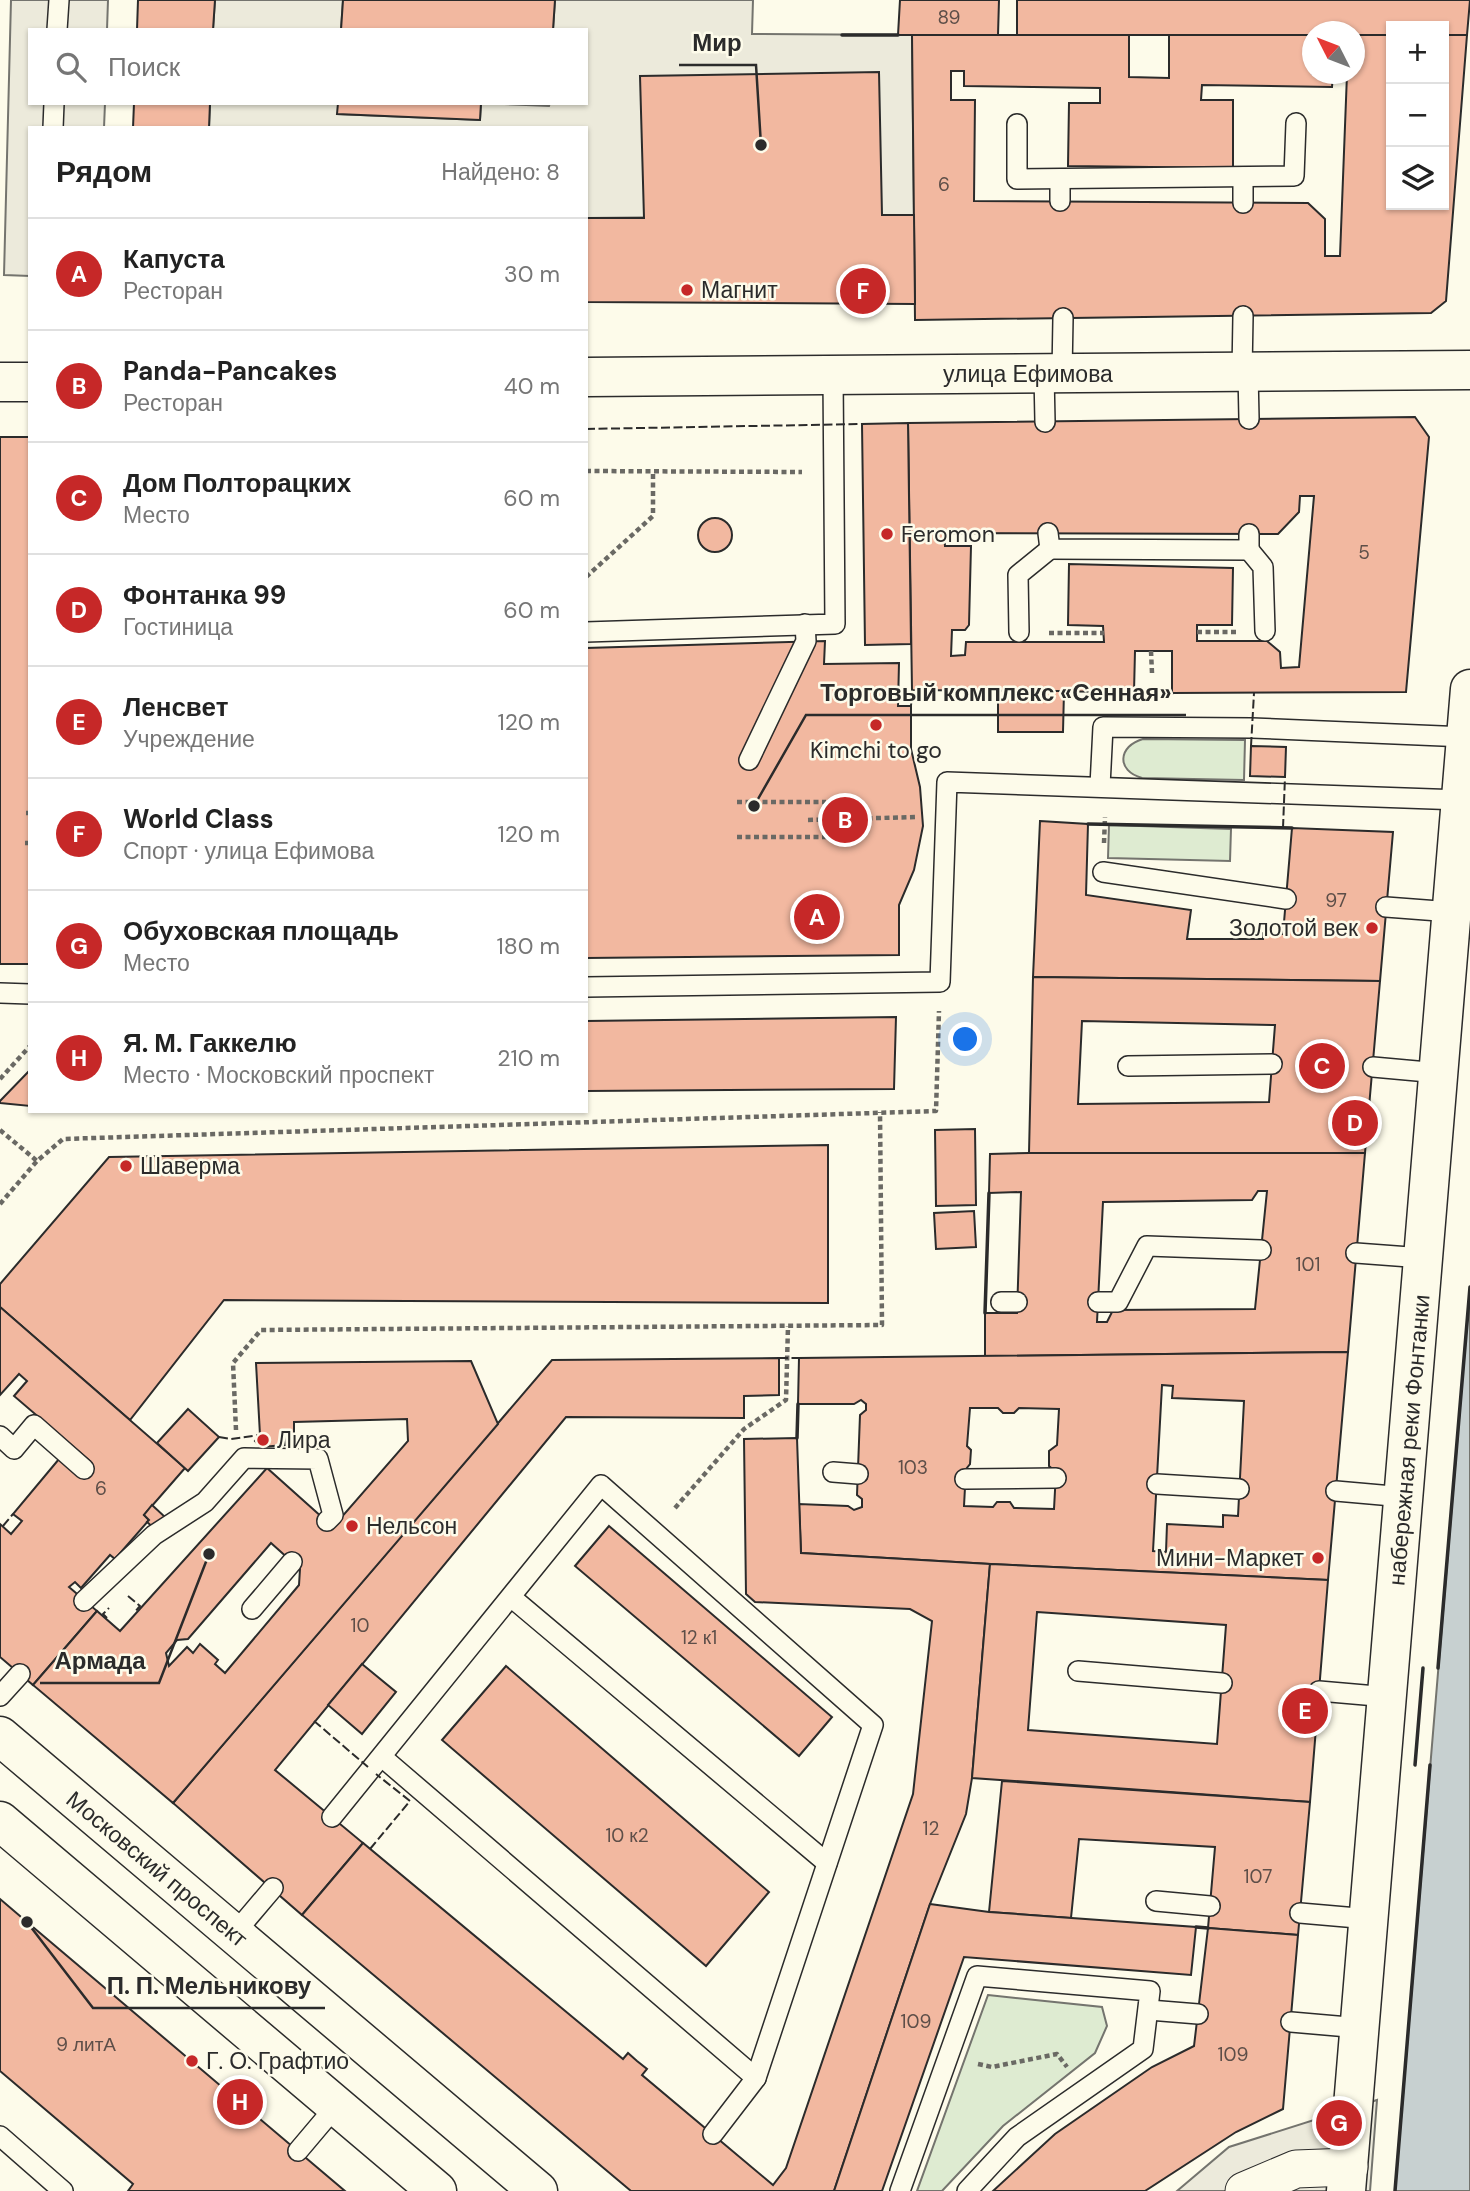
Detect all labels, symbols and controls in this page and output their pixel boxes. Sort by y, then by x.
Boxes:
house number: 89 [938,5,960,30]
callout: Мир [679,20,756,65]
north arrow [1302,21,1365,84]
map controls [1386,21,1449,210]
button: + [1386,21,1449,84]
text: Мир [692,27,742,58]
search box [28,28,588,105]
icon: search [52,48,90,86]
text: Поиск [108,50,180,84]
button: − [1386,84,1449,147]
button: layers [1386,147,1449,210]
text: Рядом [56,152,152,191]
text: Найдено: 8 [441,157,560,187]
house number: 6 [938,172,950,197]
text: Капуста [123,242,225,276]
text: A [71,259,87,289]
text: 30 m [504,259,560,289]
pin: F [840,265,886,317]
place label: Магнит [701,275,778,305]
text: Ресторан [123,276,223,306]
marker: Магнит [679,282,695,298]
text: Panda-Pancakes [123,354,337,388]
street label: улица Ефимова [943,359,1113,389]
text: B [72,371,86,401]
text: 40 m [504,371,560,401]
text: Ресторан [123,388,223,418]
text: Дом Полторацких [123,466,351,500]
text: C [71,483,87,513]
text: 60 m [503,483,560,513]
text: Место [123,500,190,530]
place label: Feromon [901,519,995,549]
marker: Feromon [879,526,895,542]
house number: 5 [1358,540,1370,565]
text: Фонтанка 99 [123,578,286,612]
text: D [71,595,87,625]
text: 60 m [503,595,560,625]
text: Гостиница [123,612,233,642]
callout: Торговый комплекс «Сенная» [806,670,1186,715]
text: Торговый комплекс «Сенная» [820,677,1172,708]
text: Ленсвет [123,690,228,724]
text: E [72,707,86,737]
text: 120 m [497,707,560,737]
marker: Kimchi to go [868,717,884,733]
text: Учреждение [123,724,255,754]
place label: Kimchi to go [810,735,942,765]
pin: B [822,794,868,846]
text: World Class [123,802,274,836]
text: F [73,819,85,849]
text: 120 m [497,819,560,849]
text: Спорт · улица Ефимова [123,836,374,866]
house number: 97 [1325,888,1347,913]
pin: A [794,891,840,943]
place label: Золотой век [1229,913,1359,943]
text: Обуховская площадь [123,914,399,948]
marker: Золотой век [1364,920,1380,936]
text: G [70,931,88,961]
text: 180 m [496,931,560,961]
text: Место [123,948,190,978]
your location [948,1022,982,1056]
text: Я. М. Гаккелю [123,1026,297,1060]
pin: C [1299,1040,1345,1092]
text: H [71,1043,87,1073]
text: 210 m [497,1043,560,1073]
text: Место · Московский проспект [123,1060,434,1090]
pin: D [1332,1097,1378,1149]
place label: Шаверма [140,1151,240,1181]
marker: Шаверма [118,1158,134,1174]
house number: 101 [1296,1252,1320,1277]
street label: набережная реки Фонтанки [1381,1293,1437,1587]
place label: Лира [277,1425,331,1455]
marker: Лира [255,1432,271,1448]
house number: 103 [898,1455,928,1480]
house number: 6 [95,1476,107,1501]
place label: Нельсон [366,1511,457,1541]
marker: Нельсон [344,1518,360,1534]
place label: Мини-Маркет [1156,1543,1304,1573]
marker: Мини-Маркет [1310,1550,1326,1566]
house number: 10 [351,1613,369,1638]
house number: 12 к1 [681,1625,717,1650]
callout: Армада [40,1638,159,1683]
text: Армада [54,1645,146,1676]
pin: E [1282,1685,1328,1737]
street label: Московский проспект [60,1784,254,1954]
house number: 12 [923,1816,939,1841]
house number: 10 к2 [605,1823,649,1848]
house number: 107 [1244,1864,1272,1889]
callout: П. П. Мельникову [93,1963,325,2008]
text: П. П. Мельникову [107,1970,312,2001]
house number: 109 [901,2009,931,2034]
house number: 9 литА [56,2032,116,2057]
house number: 109 [1218,2042,1248,2067]
place label: Г. О. Графтио [206,2046,349,2076]
marker: Г. О. Графтио [184,2053,200,2069]
pin: H [217,2076,263,2128]
pin: G [1316,2097,1362,2149]

